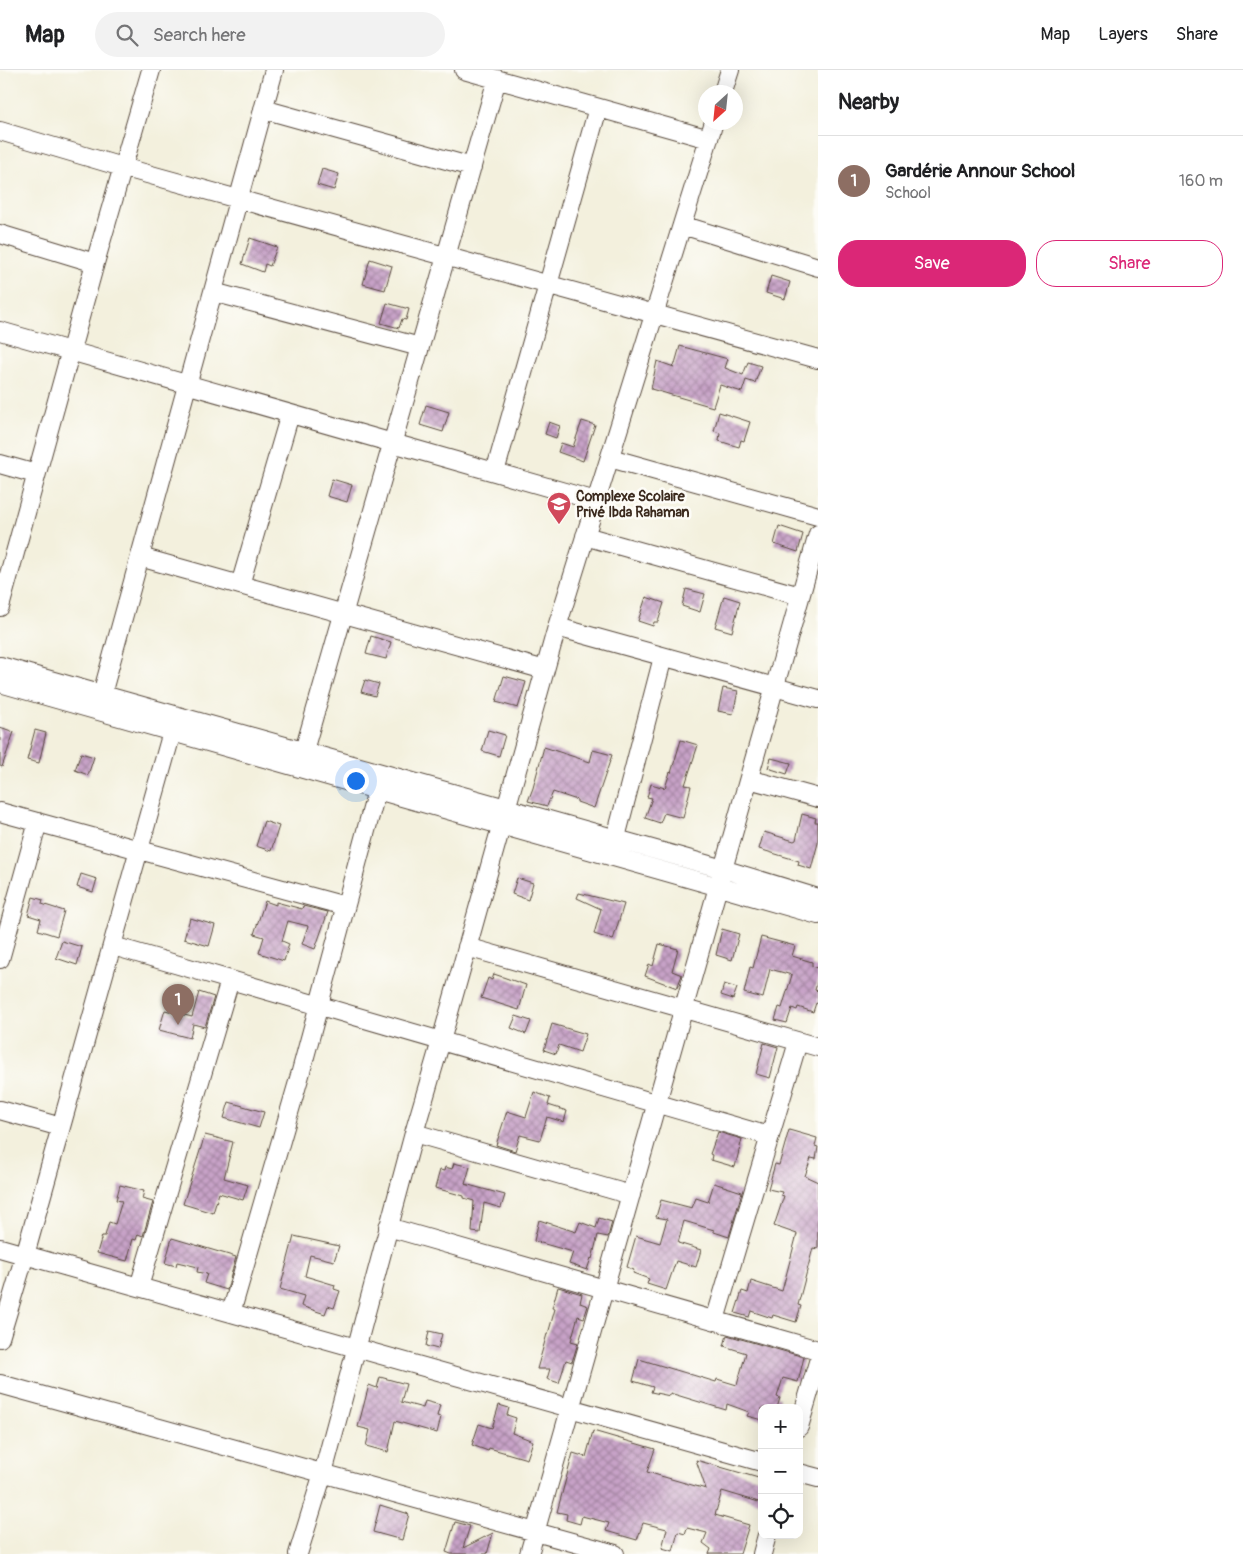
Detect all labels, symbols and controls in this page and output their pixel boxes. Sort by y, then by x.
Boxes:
search box [95,12,445,57]
text: Map [25,20,65,49]
icon: search [113,21,141,49]
text: Search here [153,23,246,47]
text: Map [1041,23,1070,46]
text: Layers [1098,23,1148,46]
text: Share [1176,23,1218,46]
north arrow [698,85,743,130]
text: Nearby [838,89,899,116]
text: Gardérie Annour School [885,159,1075,183]
text: 1 [851,171,857,191]
text: 160 m [1179,171,1223,191]
text: School [885,183,931,203]
button: Save [838,240,1026,287]
button: Share [1036,240,1223,287]
place label: Complexe Scolaire Privé Ibda Rahaman [576,488,690,521]
school or university icon: Complexe Scolaire Privé Ibda Rahaman [546,491,572,525]
your location [343,768,369,794]
pin: 1 [162,984,194,1025]
map controls [758,1404,803,1539]
button: + [758,1404,803,1449]
button: − [758,1449,803,1494]
button: locate [758,1494,803,1539]

